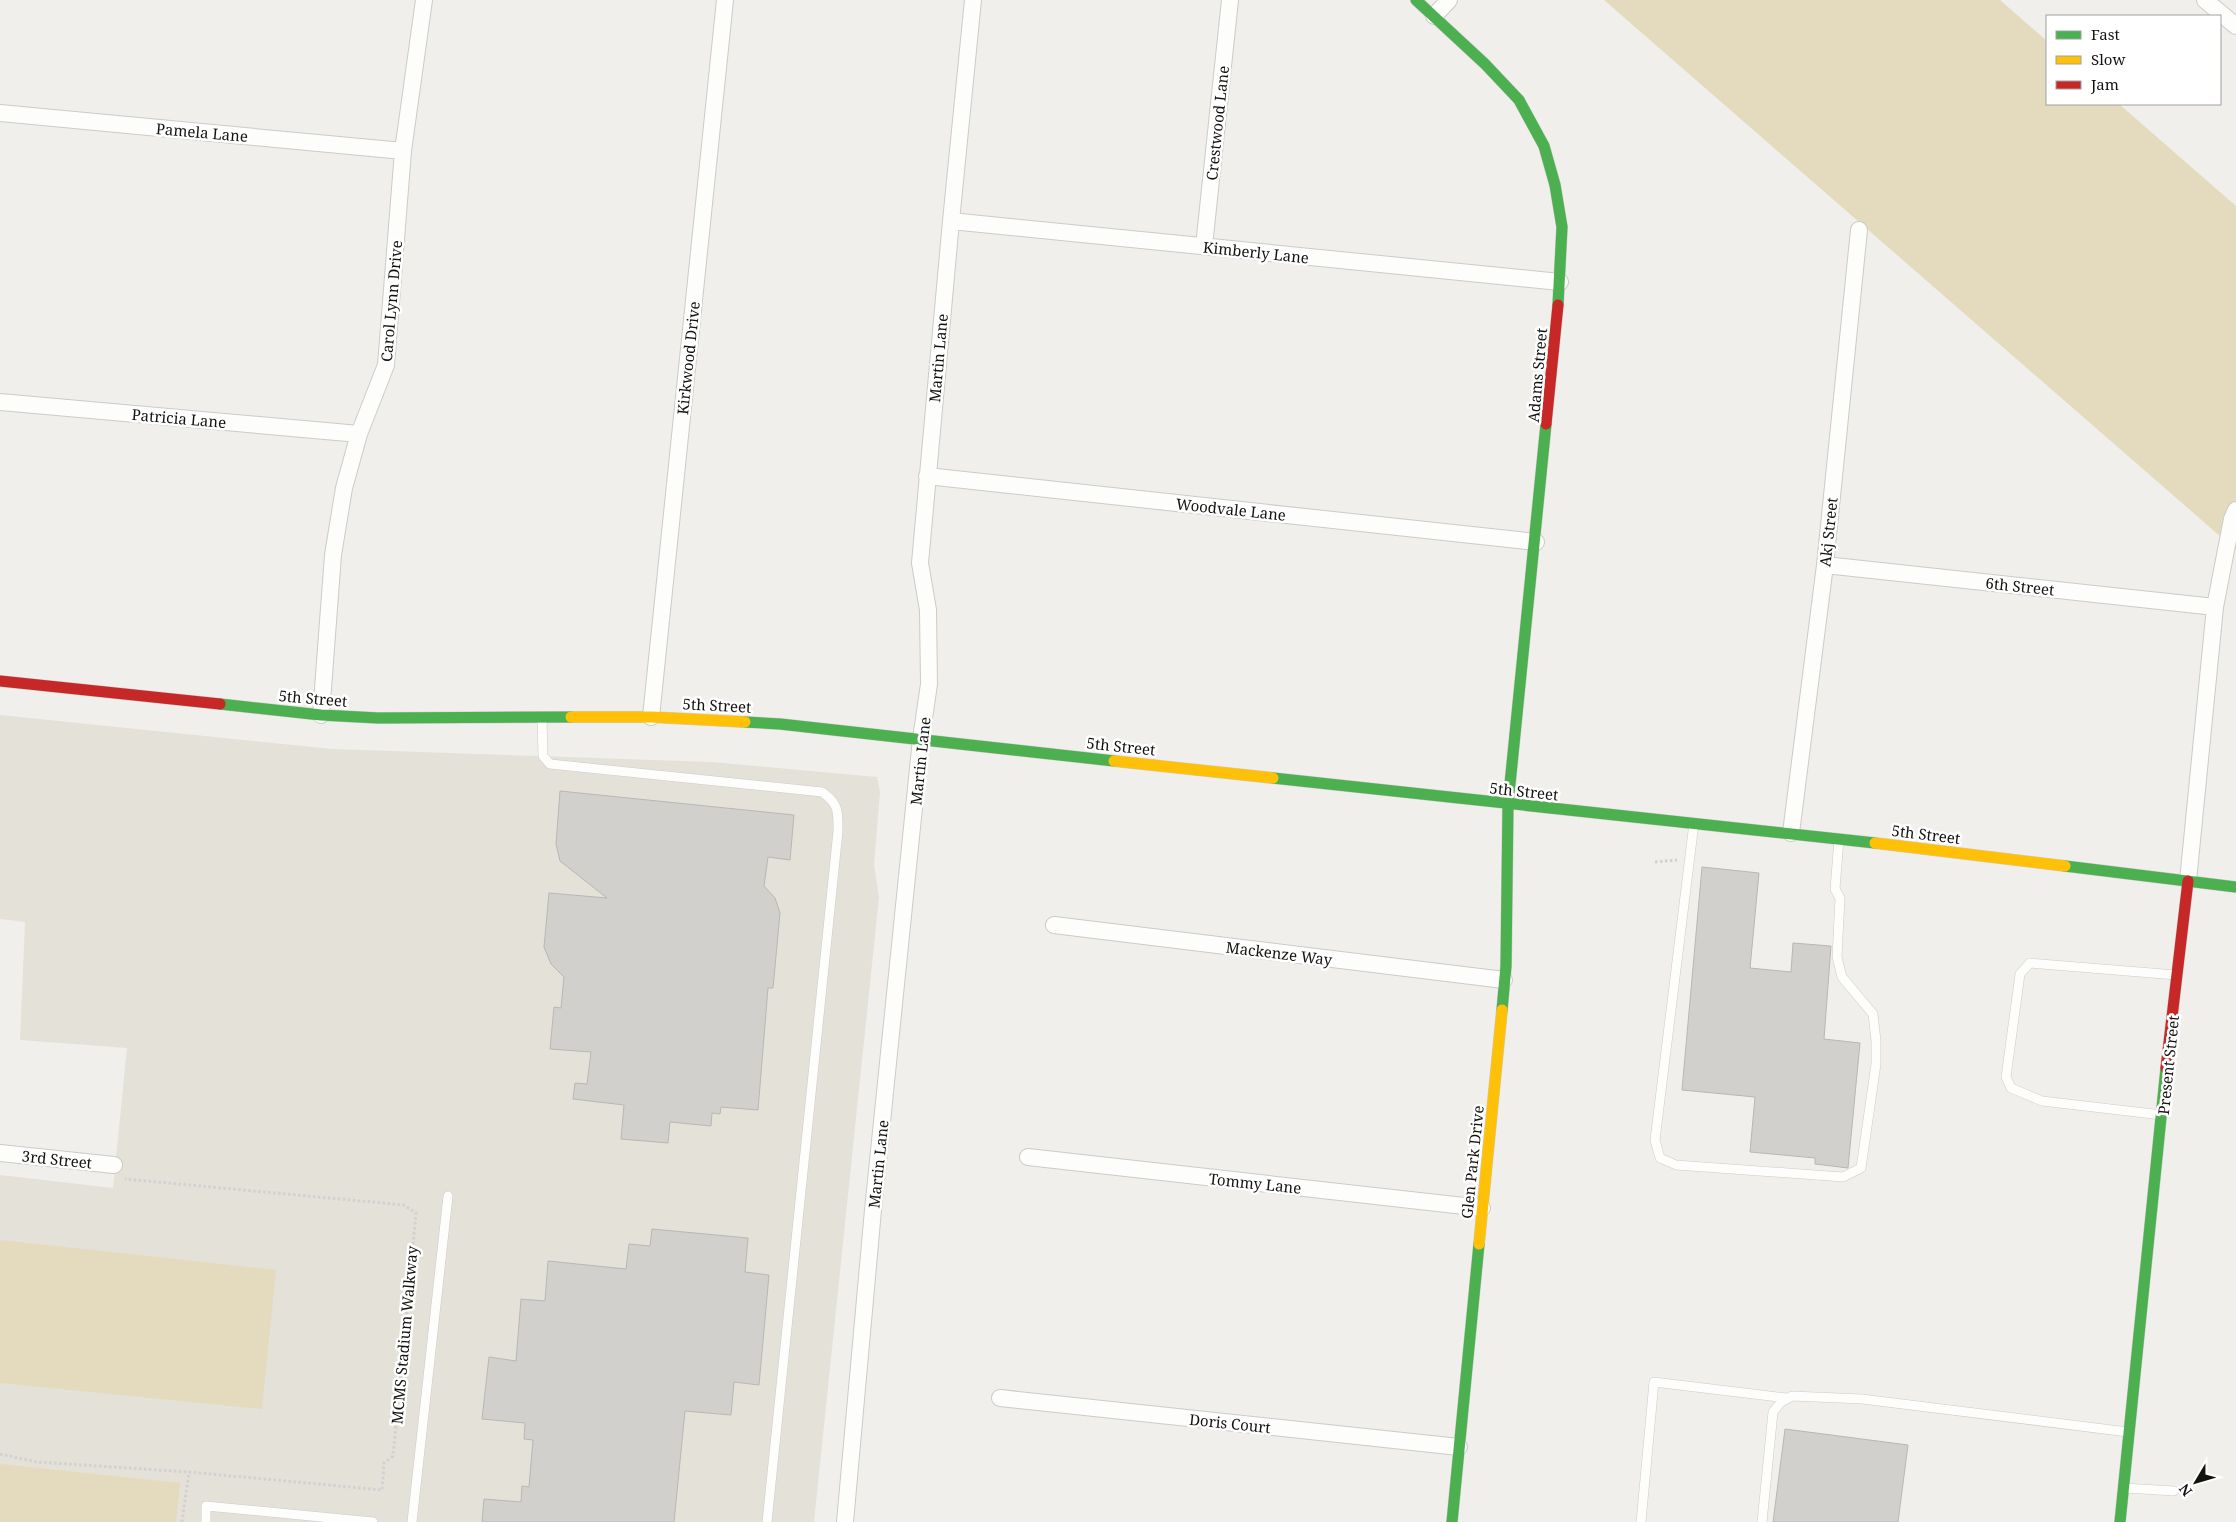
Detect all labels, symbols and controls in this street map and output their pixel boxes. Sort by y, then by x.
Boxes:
legend [2046,15,2221,105]
text: Fast [2091,24,2120,44]
text: Slow [2091,49,2125,69]
street label: Crestwood Lane [1201,65,1233,181]
text: Jam [2090,74,2119,94]
street label: Pamela Lane [155,118,249,146]
street label: Kimberly Lane [1202,236,1310,268]
street label: Carol Lynn Drive [376,239,406,363]
street label: Kirkwood Drive [672,300,704,416]
street label: Martin Lane [924,313,952,403]
street label: Adams Street [1523,327,1551,423]
street label: Patricia Lane [131,404,227,432]
street label: Woodvale Lane [1175,493,1287,525]
street label: Akj Street [1814,496,1842,568]
street label: 6th Street [1985,572,2055,600]
street label: 5th Street [278,685,348,711]
street label: 5th Street [682,693,752,717]
street label: Martin Lane [905,716,935,806]
street label: 5th Street [1086,732,1156,760]
street label: 5th Street [1489,777,1559,805]
street label: 5th Street [1891,820,1961,848]
street label: Mackenze Way [1225,937,1334,970]
street label: Present Street [2153,1014,2183,1116]
street label: Glen Park Drive [1456,1104,1488,1220]
street label: Martin Lane [863,1119,893,1209]
street label: 3rd Street [21,1145,93,1173]
street label: Tommy Lane [1208,1168,1302,1198]
street label: MCMS Stadium Walkway [386,1244,422,1425]
street label: Doris Court [1188,1409,1272,1437]
north arrow [2171,1457,2221,1507]
text: N [2174,1480,2196,1501]

